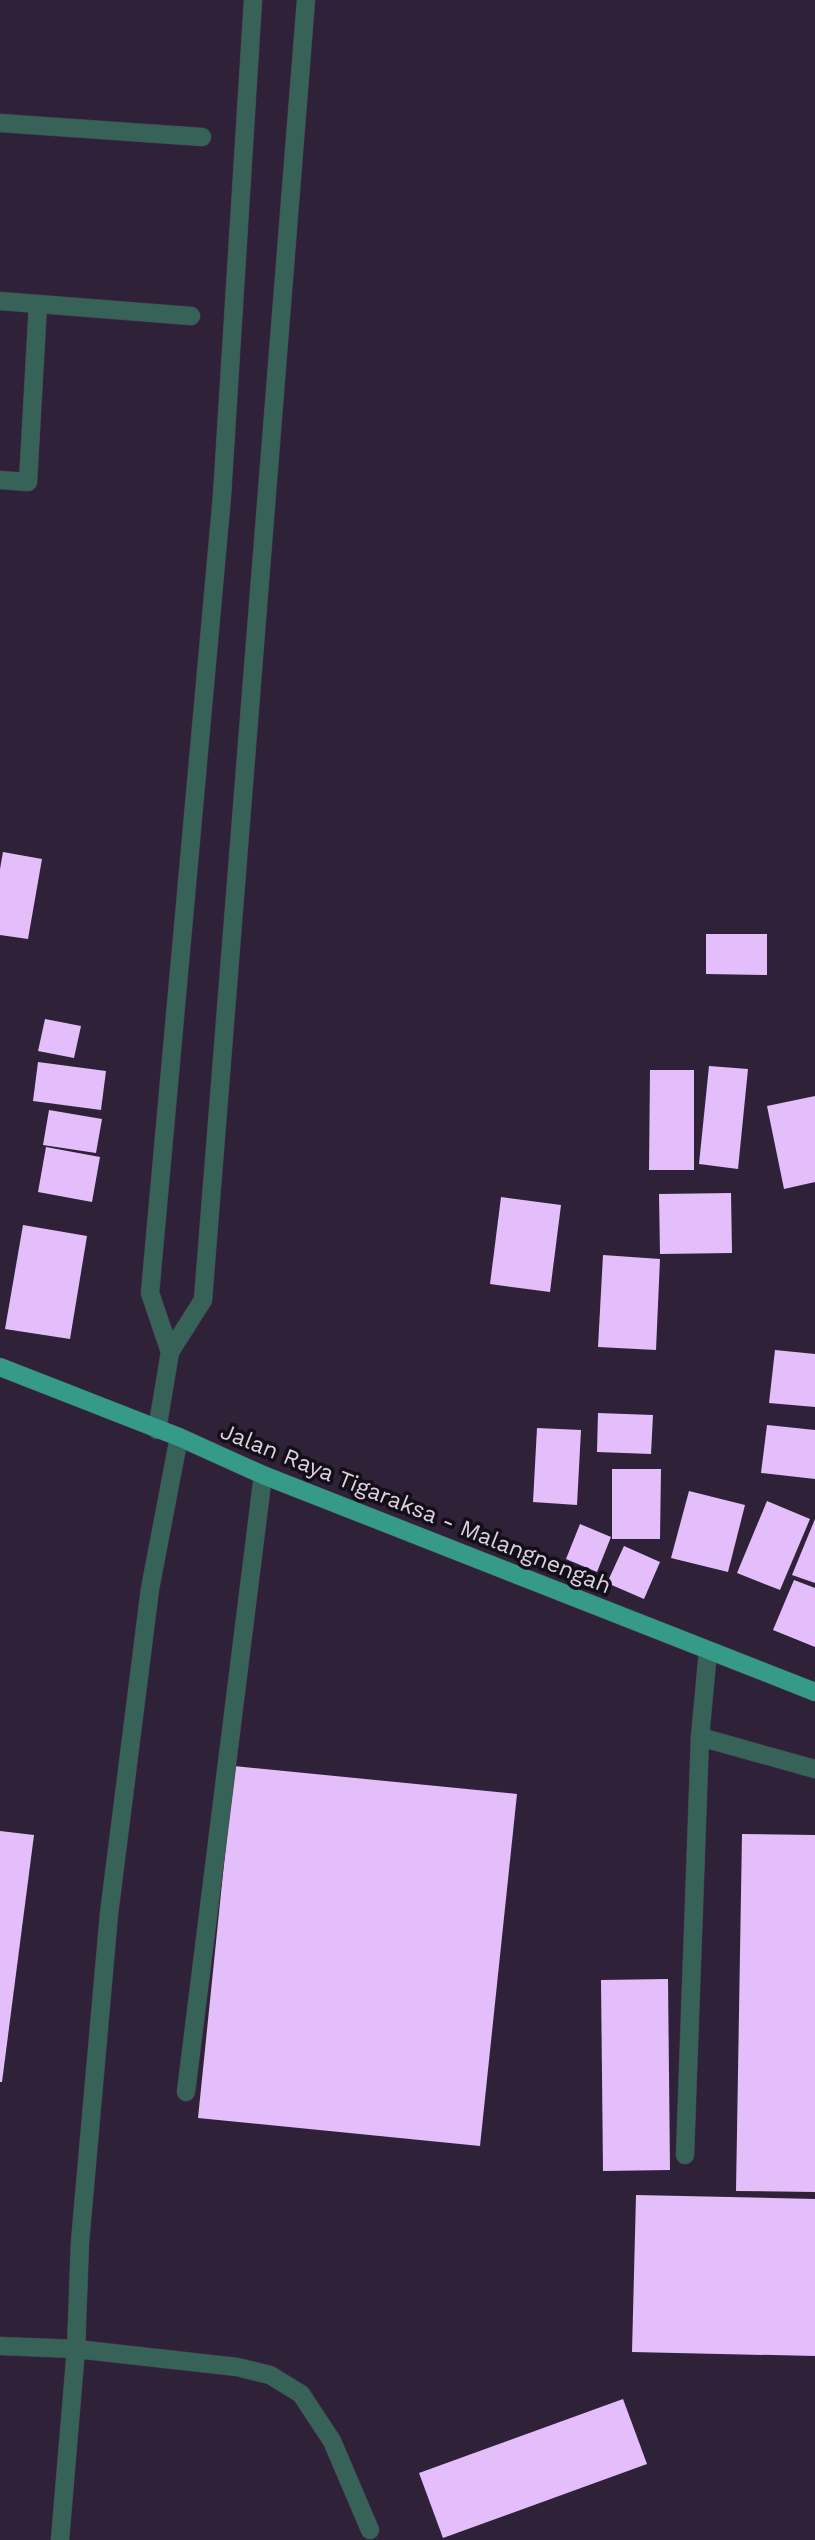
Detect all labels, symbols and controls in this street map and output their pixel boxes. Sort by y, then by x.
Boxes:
street label: Jalan Raya Tigaraksa - Malangnengah [217,1418,615,1599]

